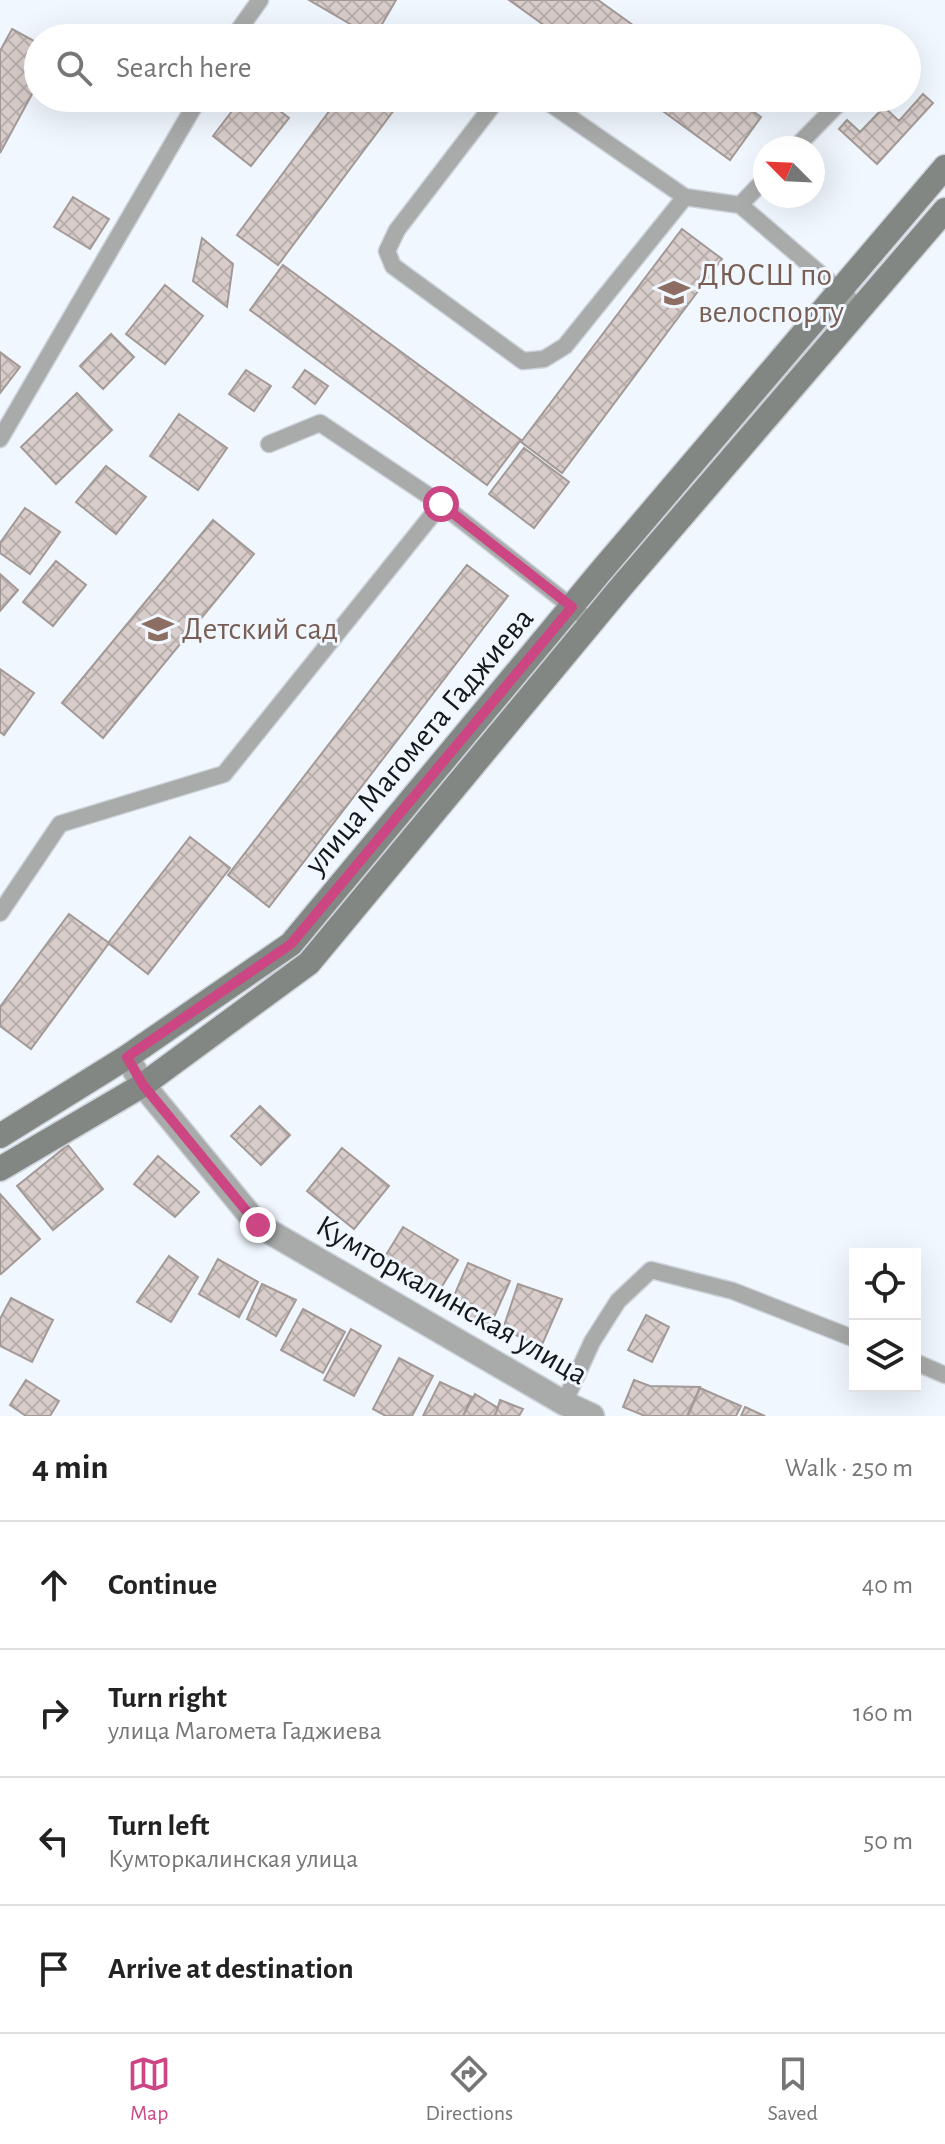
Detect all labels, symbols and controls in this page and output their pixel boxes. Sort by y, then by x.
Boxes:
search box [24,24,921,112]
icon: search [52,46,96,90]
text: Search here [116,53,252,83]
north arrow [753,136,825,208]
place label: ДЮСШ по велоспорту [698,259,844,328]
school or university icon: ДЮСШ по велоспорту [657,276,691,310]
route start [423,486,459,522]
street label: улица Магомета Гаджиева [298,602,539,881]
school or university icon: Детский сад [141,612,175,646]
place label: Детский сад [182,613,338,645]
route end [240,1207,276,1243]
street label: Кумторкалинская улица [311,1209,593,1391]
map controls [849,1248,921,1392]
button: locate [849,1248,921,1320]
button: layers [849,1320,921,1392]
text: 4 min [32,1451,109,1485]
text: Walk · 250 m [785,1455,913,1481]
icon: ahead [32,1563,76,1607]
text: Continue [108,1570,217,1600]
text: 40 m [862,1572,913,1598]
text: Turn right [108,1683,227,1713]
icon: right [32,1691,76,1735]
text: 160 m [853,1700,913,1726]
text: улица Магомета Гаджиева [108,1718,382,1744]
text: Turn left [108,1811,209,1841]
icon: left [32,1819,76,1863]
text: 50 m [863,1828,913,1854]
text: Кумторкалинская улица [108,1846,358,1872]
icon: arrive [32,1947,76,1991]
text: Arrive at destination [108,1954,354,1984]
tab: Map [127,2052,171,2126]
tab: Directions [425,2052,513,2126]
tab: Saved [767,2052,818,2126]

